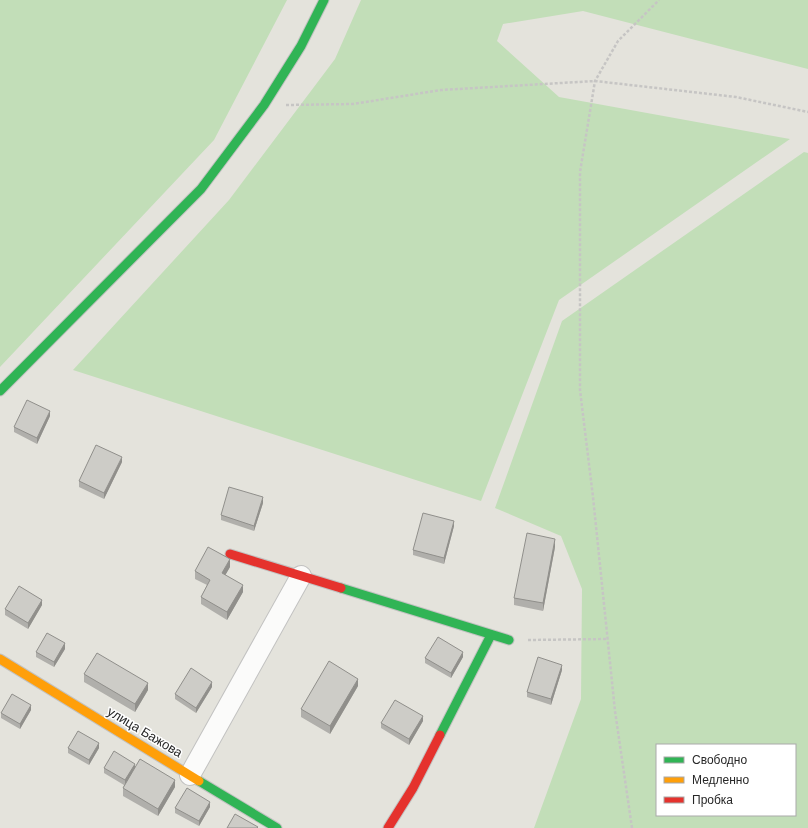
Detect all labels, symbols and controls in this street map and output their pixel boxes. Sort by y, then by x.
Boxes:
street label: улица Бажова [104,703,186,762]
legend [656,744,796,816]
text: Свободно [692,752,747,768]
text: Медленно [692,772,749,788]
text: Пробка [692,792,733,808]

